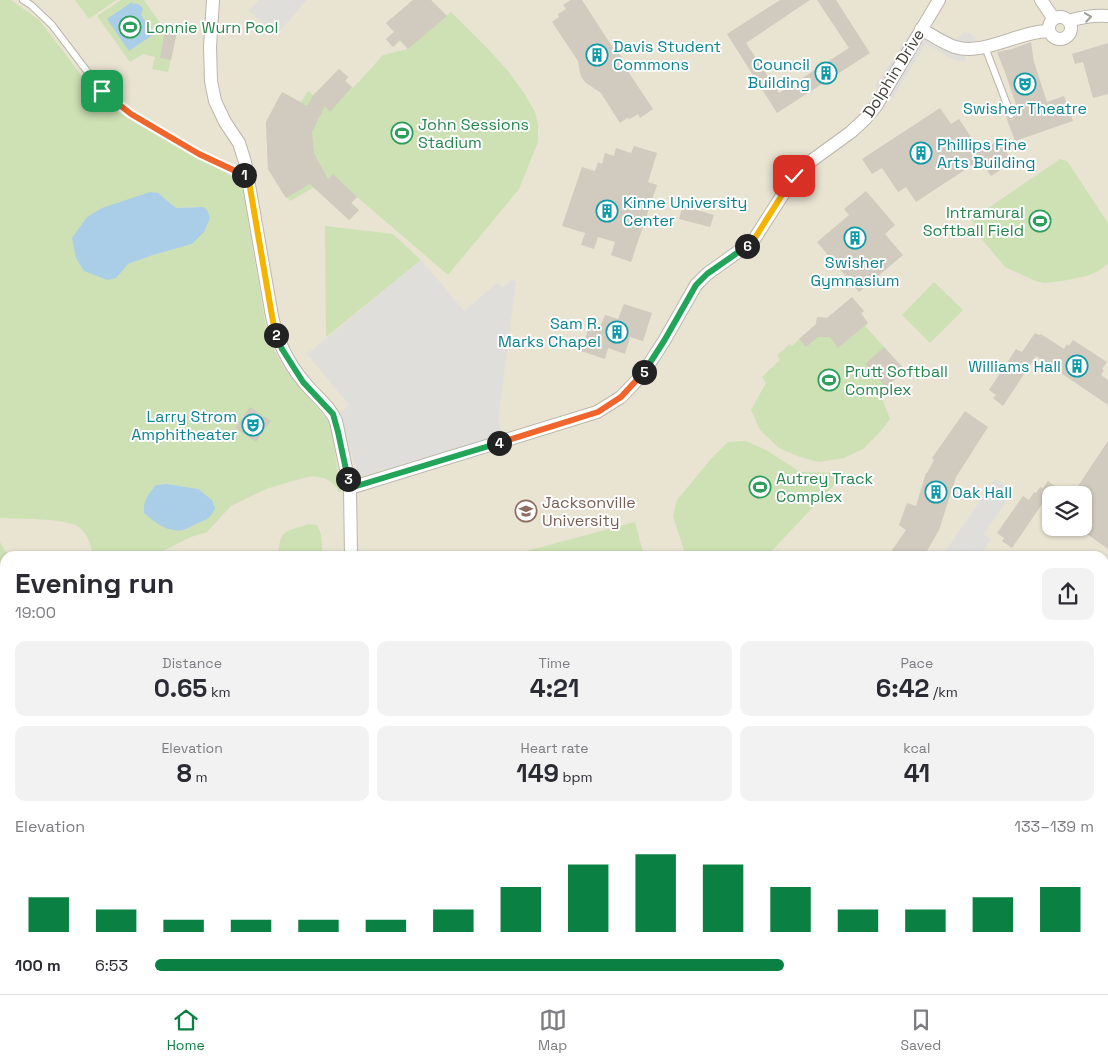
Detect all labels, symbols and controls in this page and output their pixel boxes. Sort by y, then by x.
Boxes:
one-way arrow [1085,12,1093,23]
sports icon: Lonnie Wurn Pool [118,15,142,39]
place label: Lonnie Wurn Pool [146,17,278,38]
street label: Dolphin Drive [858,25,929,122]
place label: Davis Student Commons [613,36,721,75]
building icon: Davis Student Commons [585,43,609,67]
place label: Council Building [747,54,810,93]
building icon: Council Building [814,61,838,85]
pin [81,70,123,112]
theatre icon: Swisher Theatre [1013,72,1037,96]
icon: arrive [88,77,116,105]
place label: Swisher Theatre [963,98,1087,119]
place label: John Sessions Stadium [418,114,529,153]
sports icon: John Sessions Stadium [390,121,414,145]
place label: Phillips Fine Arts Building [937,134,1036,173]
building icon: Phillips Fine Arts Building [909,141,933,165]
pin [773,155,815,197]
pin: 1 [232,162,256,188]
icon: check [780,162,808,190]
text: 1 [241,166,248,184]
place label: Kinne University Center [623,192,747,231]
building icon: Kinne University Center [595,199,619,223]
place label: Intramural Softball Field [923,202,1024,241]
sports icon: Intramural Softball Field [1028,209,1052,233]
building icon: Swisher Gymnasium [843,226,867,250]
pin: 6 [734,234,760,258]
text: 6 [743,237,752,255]
place label: Swisher Gymnasium [811,252,899,291]
place label: Sam R. Marks Chapel [498,313,601,352]
building icon: Sam R. Marks Chapel [605,320,629,344]
pin: 2 [264,322,288,348]
text: 2 [272,326,281,344]
building icon: Williams Hall [1065,354,1089,378]
place label: Williams Hall [968,356,1061,377]
pin: 5 [632,360,656,384]
place label: Prutt Softball Complex [845,361,948,400]
text: 5 [640,363,649,381]
sports icon: Prutt Softball Complex [817,368,841,392]
place label: Larry Strom Amphitheater [131,406,237,445]
theatre icon: Larry Strom Amphitheater [241,413,265,437]
pin: 4 [486,430,512,456]
text: 4 [495,434,504,452]
pin: 3 [336,466,360,492]
place label: Autrey Track Complex [776,468,873,507]
text: 3 [344,470,353,488]
sports icon: Autrey Track Complex [748,475,772,499]
building icon: Oak Hall [924,480,948,504]
place label: Oak Hall [952,482,1012,503]
map controls [1042,486,1092,536]
button: layers [1042,486,1092,536]
place label: Jacksonville University [542,492,636,531]
school or university icon: Jacksonville University [514,499,538,523]
text: Evening run [15,565,174,601]
button: share [1042,568,1094,620]
text: 19:00 [15,602,56,623]
text: Distance [162,654,222,672]
text: Time [539,654,570,672]
text: Pace [900,654,933,672]
text: 0.65 [154,672,207,704]
text: 4:21 [530,672,579,704]
text: 6:42 [876,672,929,704]
text: km [207,683,231,701]
text: /km [929,683,958,701]
text: Elevation [161,739,223,757]
text: Heart rate [521,739,588,757]
text: kcal [903,739,930,757]
text: 8 [177,757,192,789]
text: 149 [516,757,559,789]
text: 41 [904,757,930,789]
text: m [192,768,207,786]
text: bpm [559,768,593,786]
text: Elevation [15,816,85,837]
text: 133–139 m [1014,816,1094,837]
text: 100 m [15,955,61,976]
text: 6:53 [95,955,128,976]
tab: Home [167,1006,205,1054]
tab: Map [538,1006,567,1054]
tab: Saved [901,1006,941,1054]

